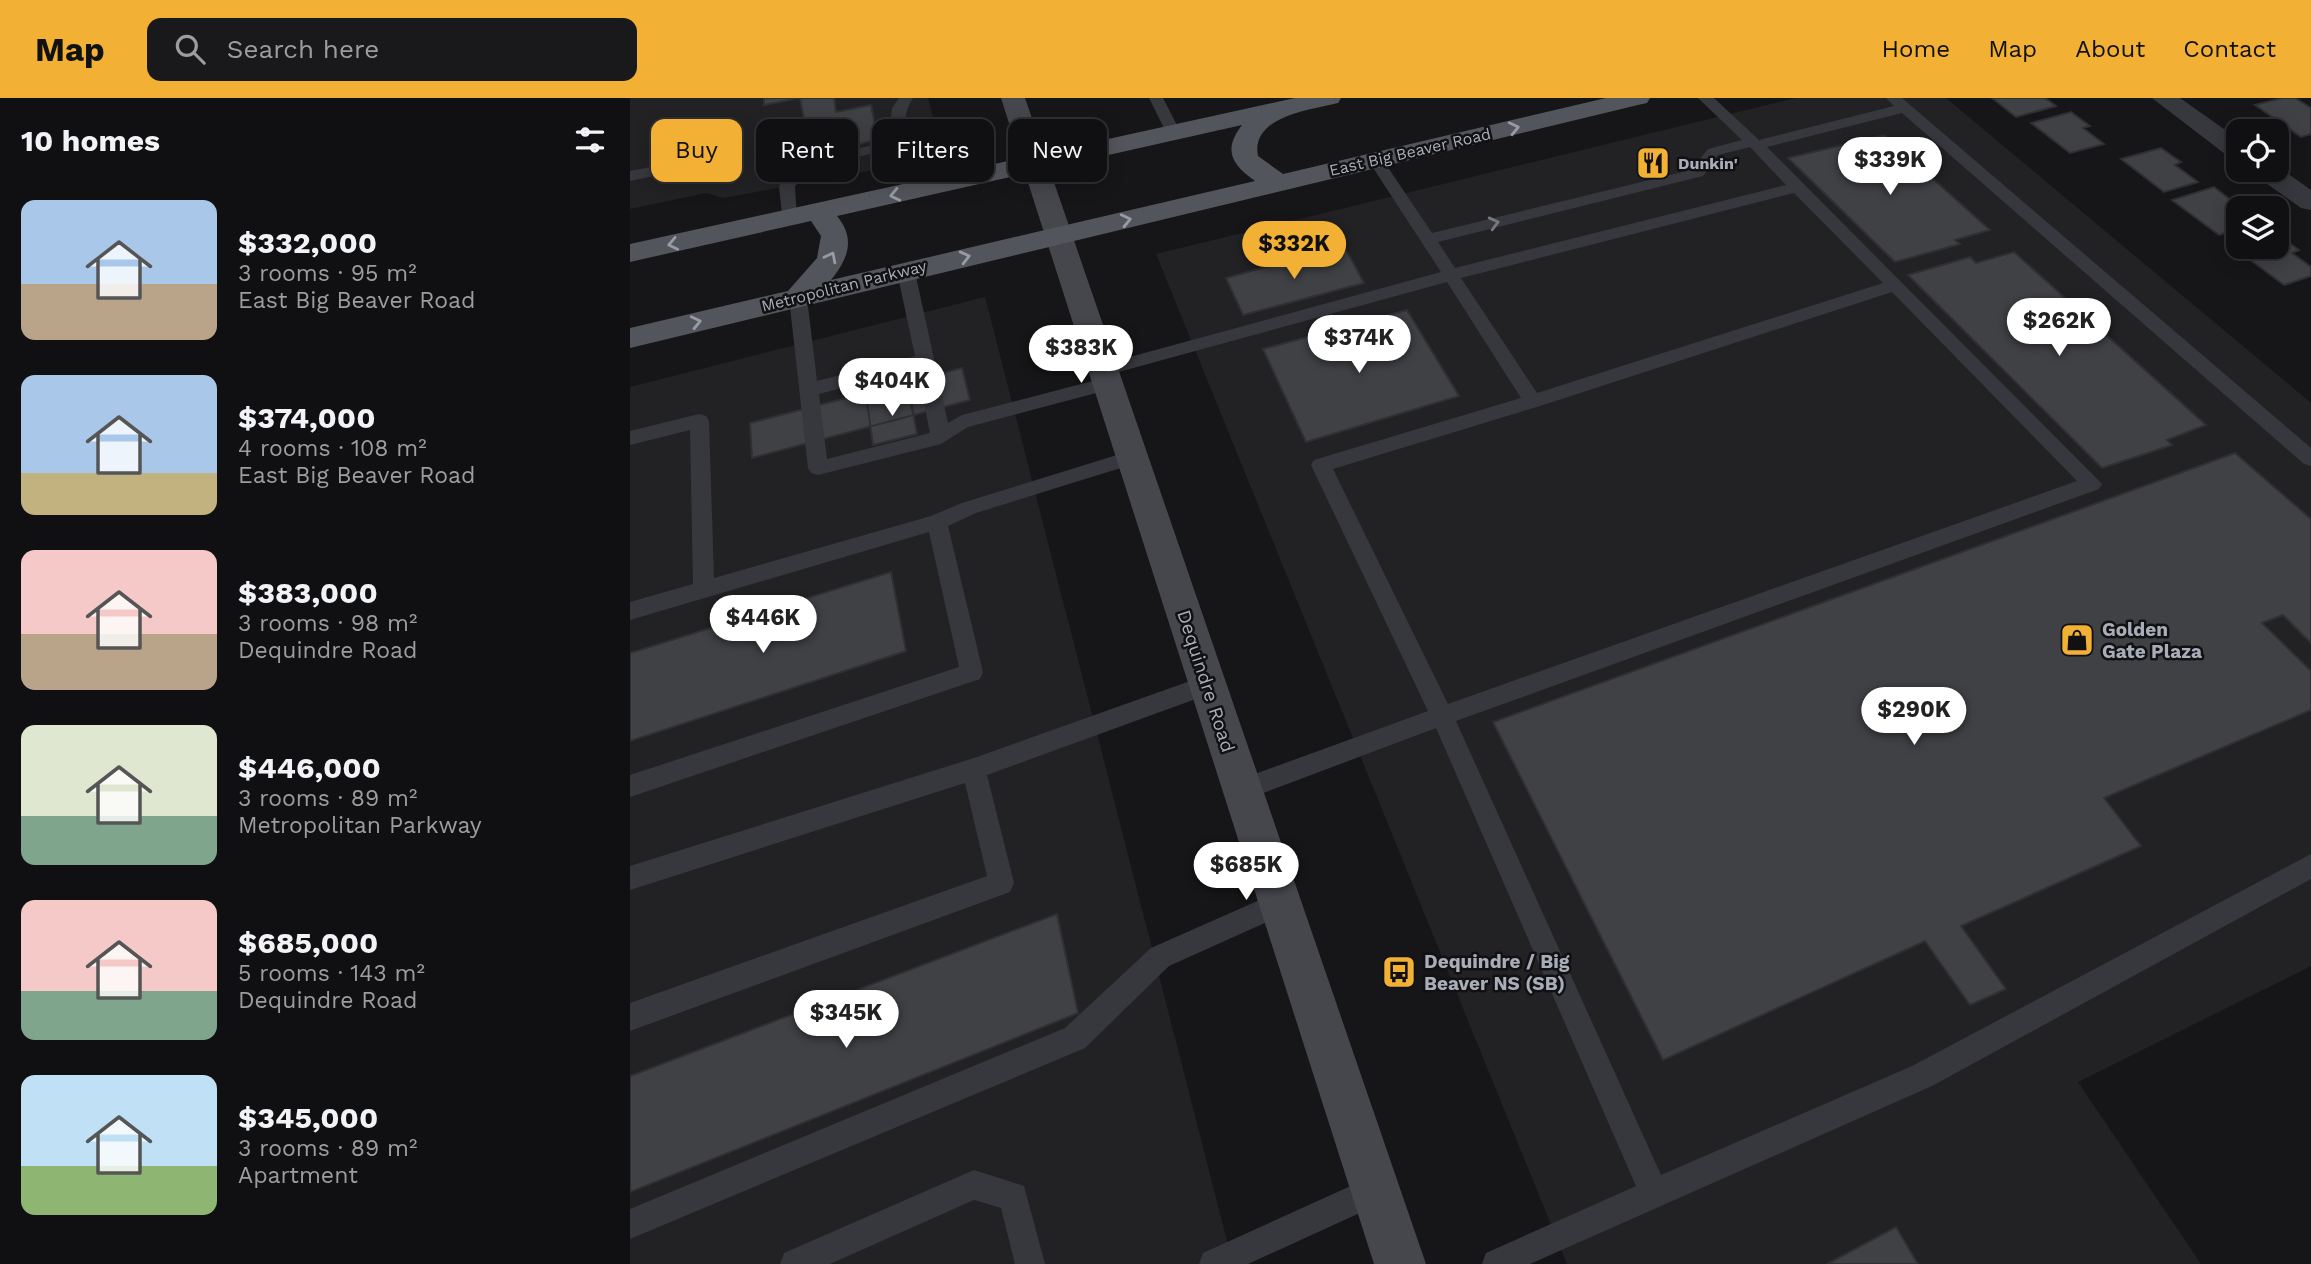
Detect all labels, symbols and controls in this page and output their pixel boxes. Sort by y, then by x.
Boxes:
search box [147,18,637,81]
text: Map [35,30,105,69]
icon: search [171,30,209,68]
text: Search here [227,34,379,64]
text: Home [1882,35,1950,63]
text: Map [1988,35,2037,63]
text: About [2075,35,2145,63]
text: Contact [2183,35,2276,63]
chip: Buy [651,119,742,182]
chip: Rent [756,119,858,182]
chip: Filters [872,119,994,182]
chip: New [1008,119,1107,182]
map controls [2226,119,2289,259]
button: locate [2226,119,2289,182]
icon: filters [571,121,609,159]
one-way arrow [1508,121,1520,136]
text: 10 homes [21,123,160,158]
street label: East Big Beaver Road [1327,124,1493,180]
pin: $339K [1841,138,1939,197]
restaurant icon: Dunkin' [1634,144,1672,182]
text: $339K [1854,146,1926,173]
place label: Dunkin' [1678,154,1738,173]
one-way arrow [889,187,901,201]
button: layers [2226,196,2289,259]
one-way arrow [1119,213,1131,228]
one-way arrow [1487,217,1499,231]
pin: $332K [1245,222,1343,281]
text: $332,000 [238,225,377,260]
icon: home [77,228,161,312]
text: $332K [1258,230,1330,257]
one-way arrow [667,236,679,250]
one-way arrow [959,251,971,265]
one-way arrow [822,252,836,265]
street label: Metropolitan Parkway [759,256,929,316]
text: 3 rooms · 95 m² [238,260,417,287]
text: East Big Beaver Road [238,287,476,314]
pin: $262K [2010,299,2108,358]
text: $262K [2023,307,2095,334]
one-way arrow [690,316,702,330]
pin: $374K [1310,316,1408,375]
text: $374K [1324,324,1394,351]
pin: $383K [1032,326,1130,385]
text: $383K [1045,334,1117,361]
pin: $404K [843,358,941,418]
text: $404K [854,367,930,394]
text: $374,000 [238,400,376,435]
icon: home [77,403,161,487]
text: 4 rooms · 108 m² [238,435,427,462]
text: East Big Beaver Road [238,462,476,489]
text: $383,000 [238,575,378,610]
icon: home [77,578,161,662]
pin: $446K [714,596,812,655]
text: $446K [726,604,800,631]
street label: Dequindre Road [1172,607,1240,755]
text: 3 rooms · 98 m² [238,610,417,637]
place label: Golden Gate Plaza [2102,618,2202,663]
shop icon: Golden Gate Plaza [2058,621,2096,659]
text: Dequindre Road [238,637,418,664]
pin: $290K [1865,688,1963,747]
text: $290K [1877,696,1951,723]
text: $446,000 [238,750,381,785]
icon: home [77,753,161,837]
text: 3 rooms · 89 m² [238,785,417,812]
text: Metropolitan Parkway [238,812,482,839]
pin: $685K [1197,842,1295,902]
text: $685K [1210,851,1282,878]
text: $685,000 [238,925,378,960]
icon: home [77,928,161,1012]
place label: Dequindre / Big Beaver NS (SB) [1424,950,1570,995]
bus stop icon: Dequindre / Big Beaver NS (SB) [1380,953,1418,991]
text: 5 rooms · 143 m² [238,960,425,987]
text: Dequindre Road [238,987,418,1014]
pin: $345K [797,990,895,1050]
text: $345K [810,999,882,1026]
text: $345,000 [238,1100,378,1135]
icon: home [77,1103,161,1187]
text: 3 rooms · 89 m² [238,1135,417,1162]
text: Apartment [238,1162,358,1189]

